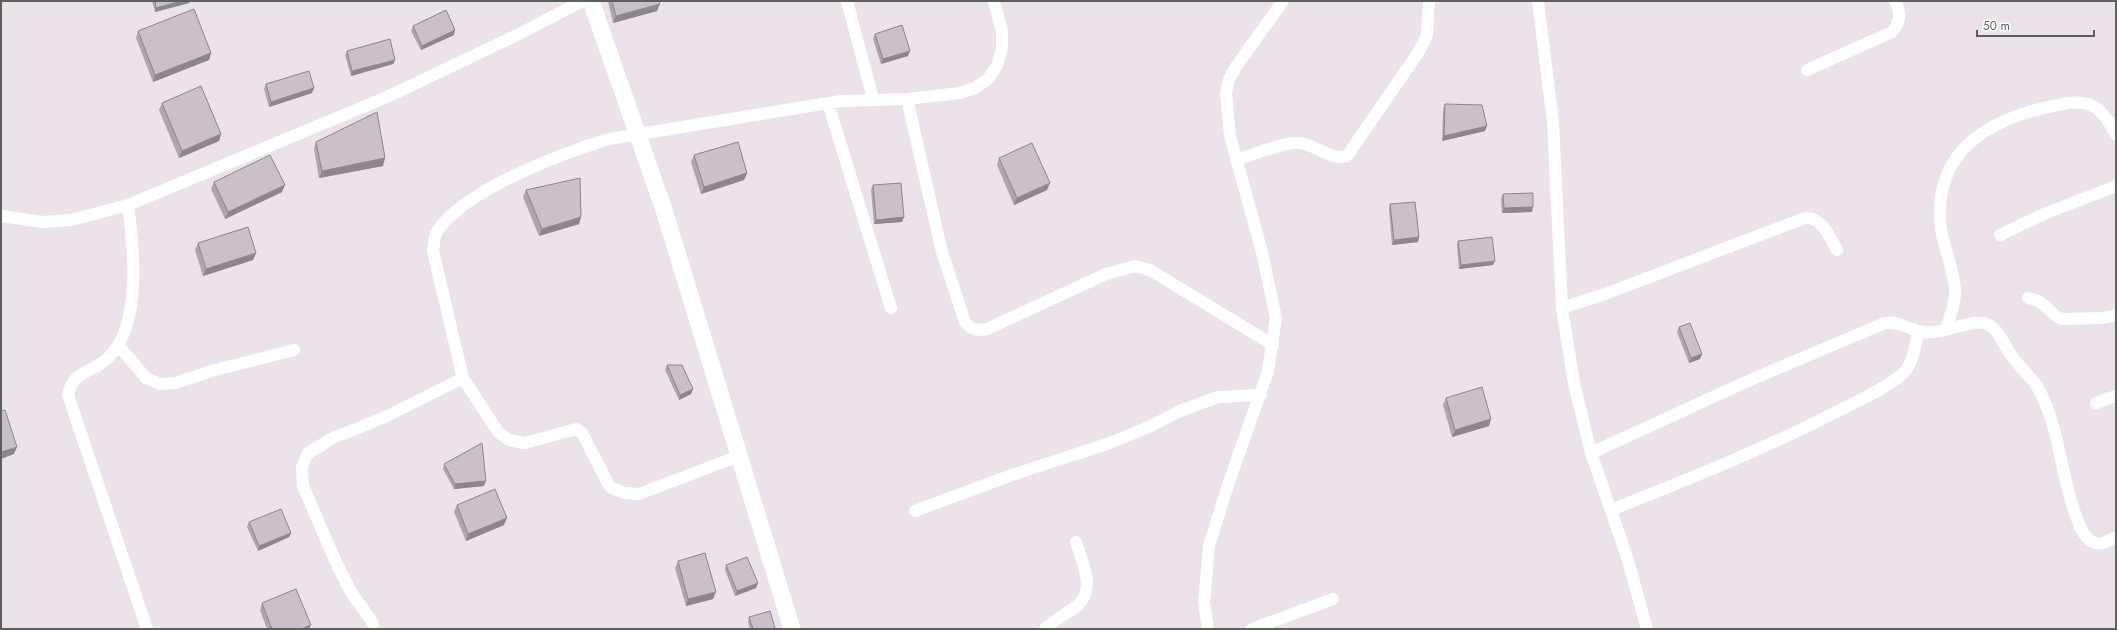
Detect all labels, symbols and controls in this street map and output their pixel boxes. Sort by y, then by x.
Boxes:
scale bar [1977,12,2094,38]
text: 50 m [1983,17,2010,35]

